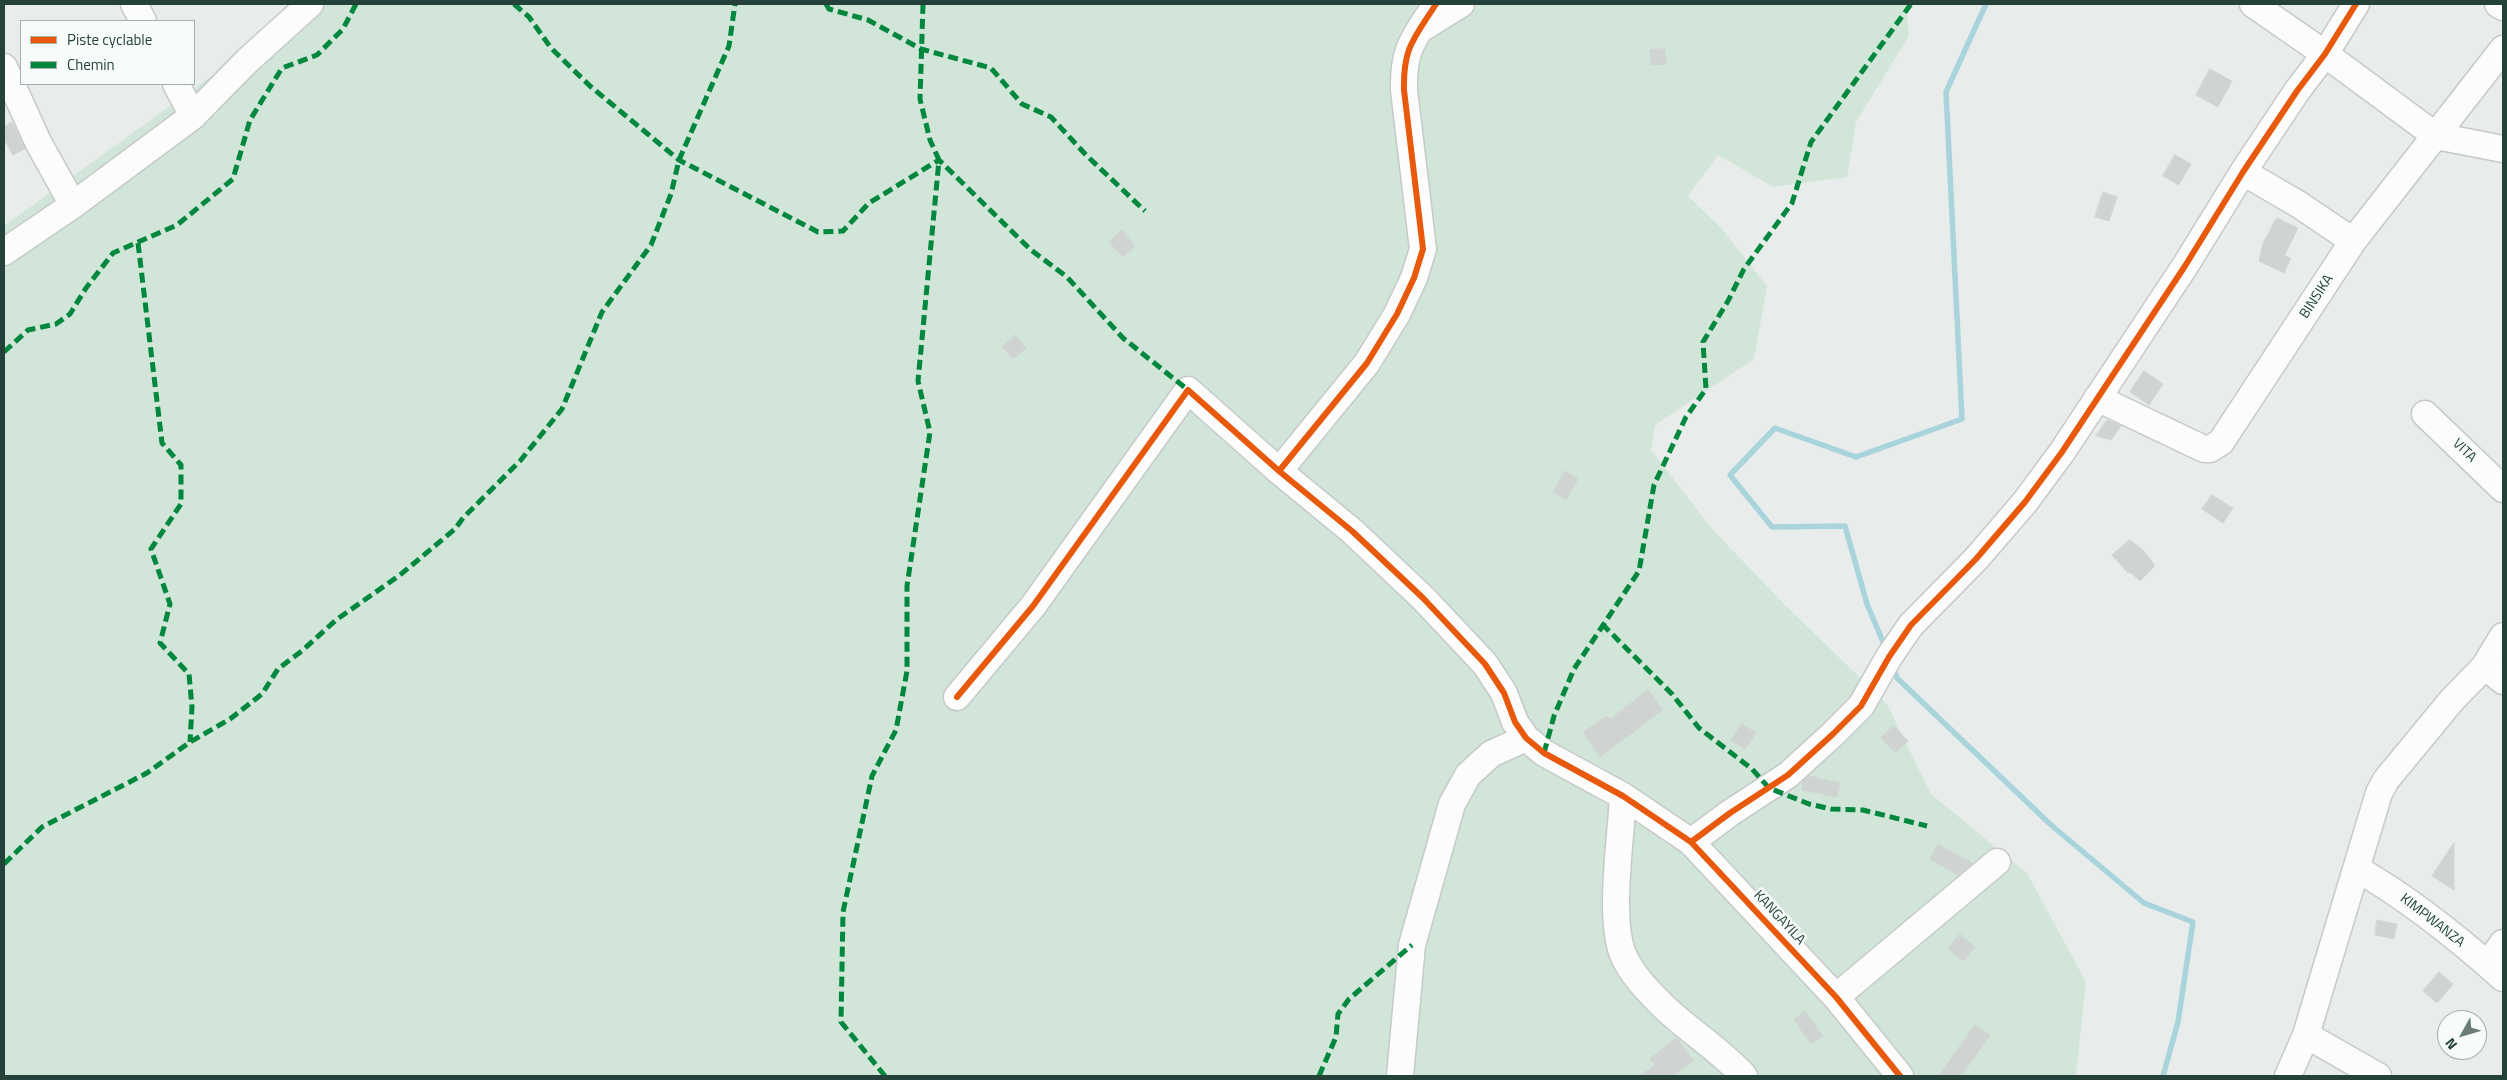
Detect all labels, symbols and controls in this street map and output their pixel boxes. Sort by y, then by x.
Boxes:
legend [20,20,195,85]
text: Piste cyclable [67,28,152,51]
text: Chemin [67,53,115,76]
street label: BINSIKA [2297,272,2337,322]
street label: VITA [2449,436,2479,466]
street label: KANGAYILA [1750,887,1808,949]
street label: KIMPWANZA [2396,891,2468,951]
north arrow [2437,1010,2487,1060]
text: N [2440,1034,2462,1055]

